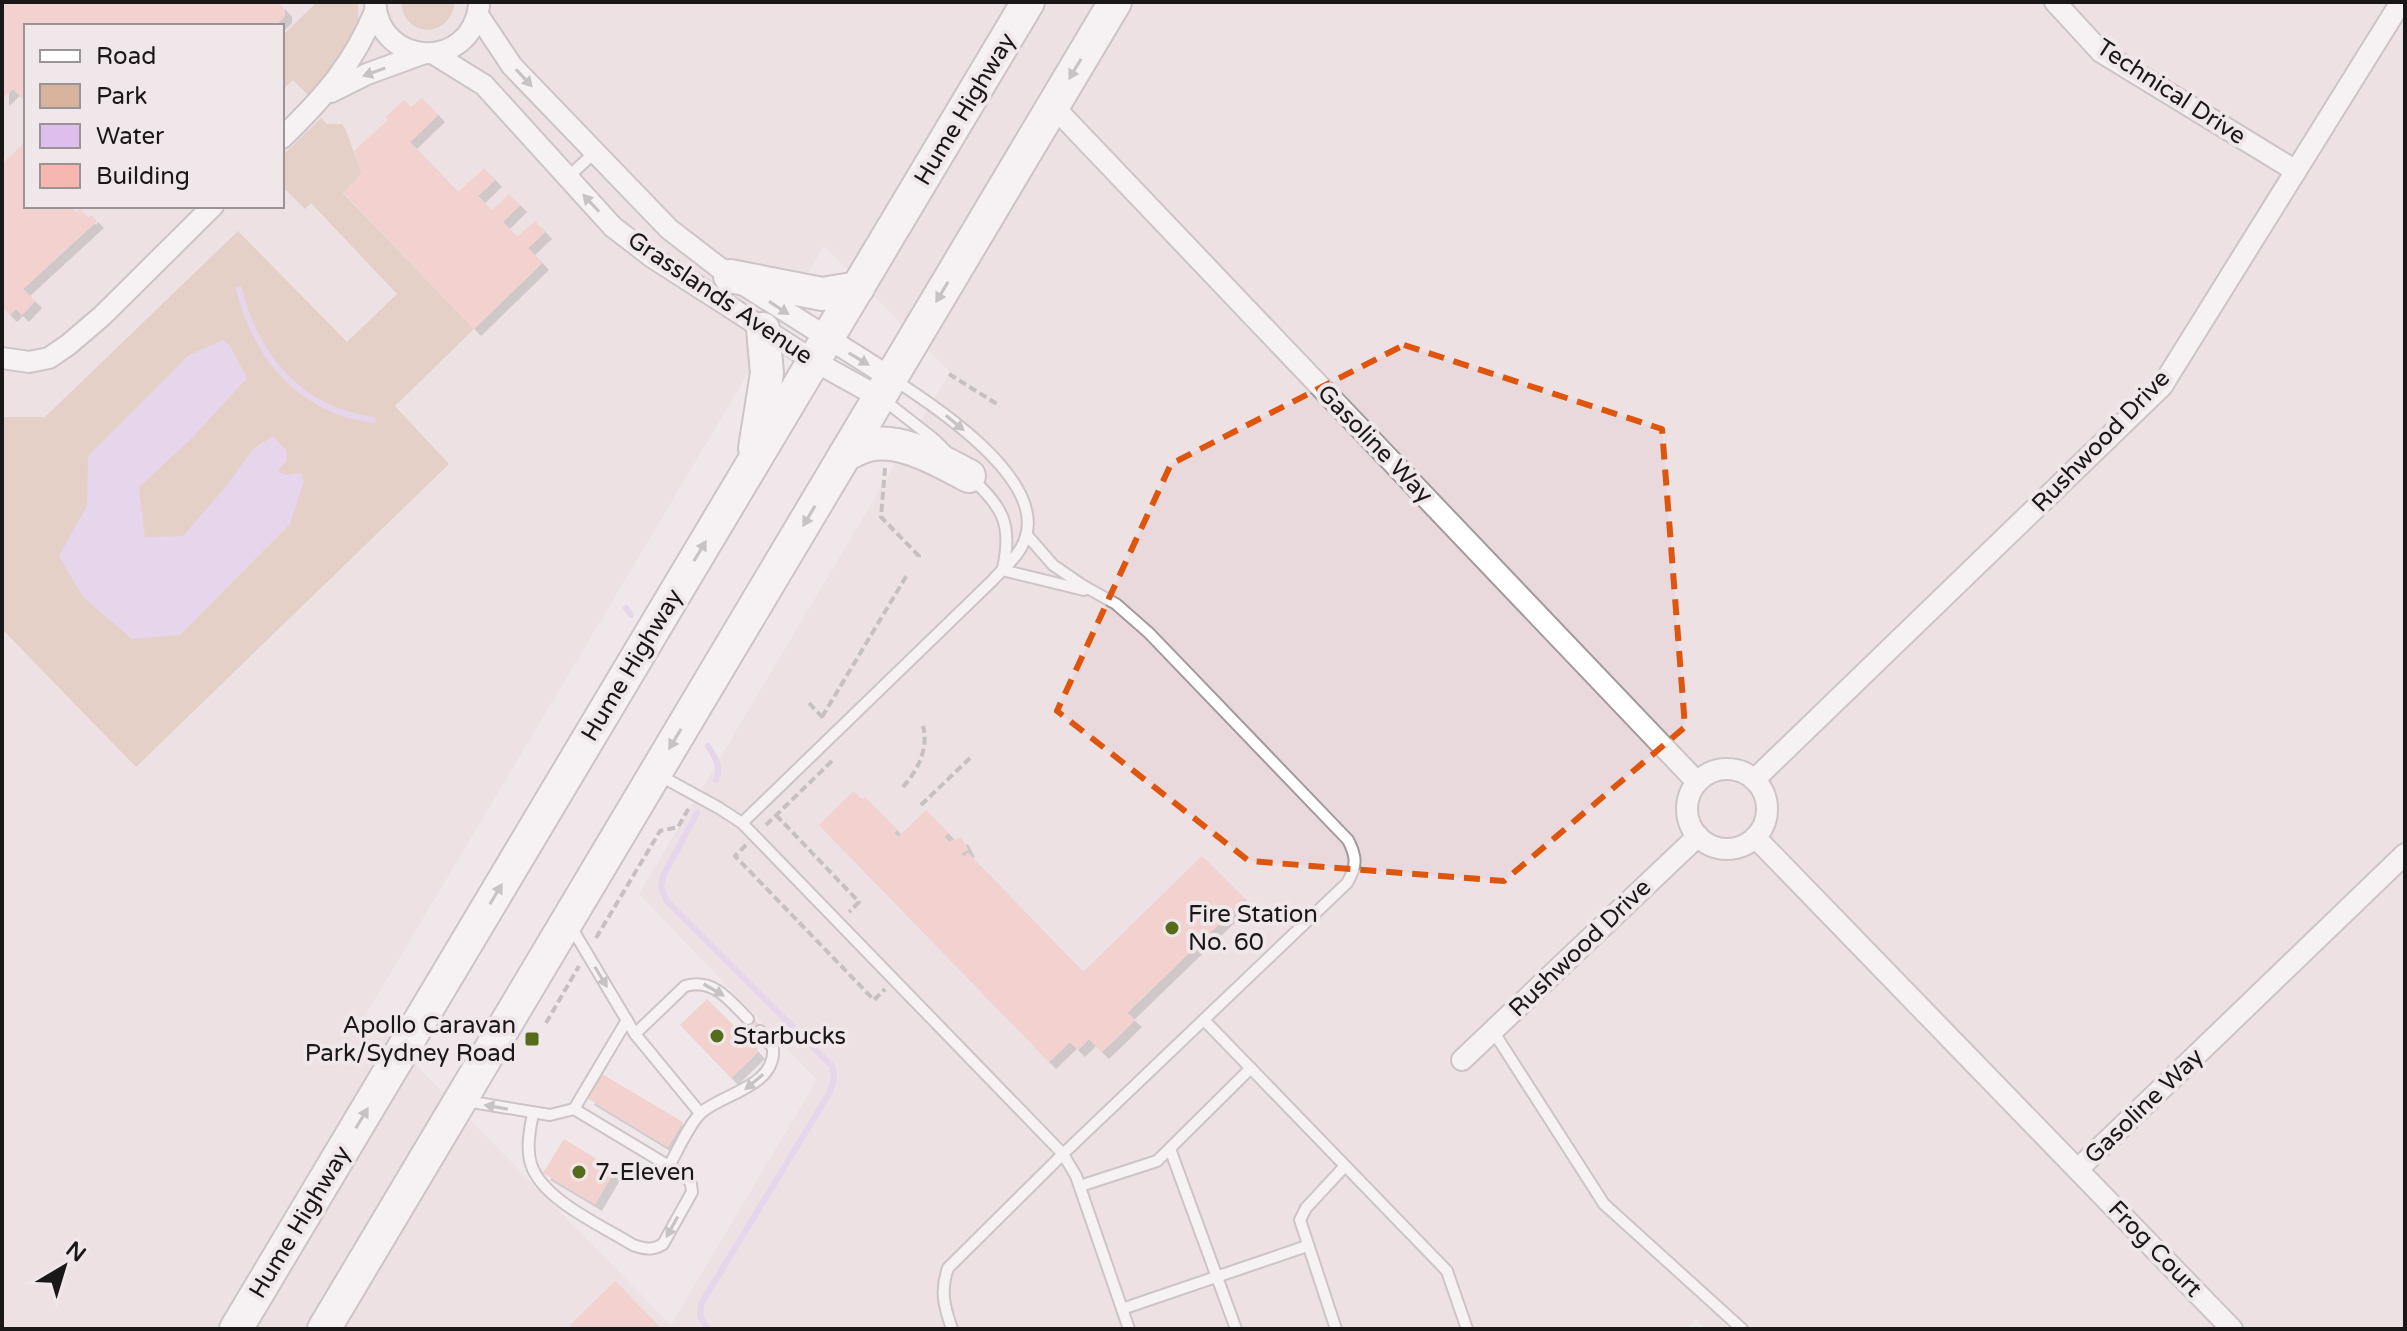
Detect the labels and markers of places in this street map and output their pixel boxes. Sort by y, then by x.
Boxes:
place label: Fire Station No. 60 [1188,900,1318,957]
marker: Fire Station No. 60 [1163,919,1181,937]
place label: Apollo Caravan Park/Sydney Road [305,1011,516,1068]
place label: Starbucks [733,1022,846,1051]
marker: Starbucks [708,1027,726,1045]
marker: Apollo Caravan Park/Sydney Road [523,1030,541,1048]
place label: 7-Eleven [595,1158,695,1187]
marker: 7-Eleven [570,1163,588,1181]

